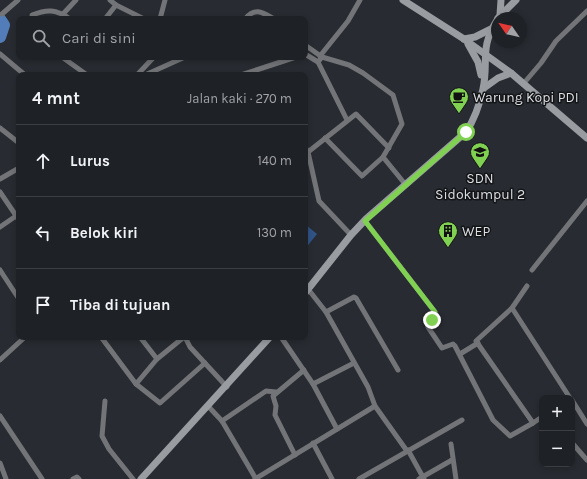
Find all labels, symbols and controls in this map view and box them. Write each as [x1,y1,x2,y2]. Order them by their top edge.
north arrow [491,12,527,48]
search box [16,16,308,60]
icon: search [30,27,52,49]
text: Cari di sini [62,29,136,47]
cafe icon: Warung Kopi PDI [448,86,470,114]
text: 4 mnt [32,88,80,108]
place label: Warung Kopi PDI [473,89,579,106]
text: Jalan kaki · 270 m [187,91,292,106]
route start [457,123,475,141]
school or university icon: SDN Sidokumpul 2 [469,141,491,169]
icon: ahead [32,150,54,172]
text: Lurus [70,152,110,170]
text: 140 m [257,153,292,168]
place label: SDN Sidokumpul 2 [435,170,525,203]
building icon: WEP [437,220,459,248]
icon: left [32,222,54,244]
place label: WEP [462,223,490,240]
text: Belok kiri [70,224,138,242]
text: 130 m [257,225,292,240]
icon: arrive [32,294,54,316]
text: Tiba di tujuan [70,296,170,314]
route end [423,311,441,329]
map controls [539,395,575,467]
button: + [539,395,575,431]
button: − [539,431,575,467]

